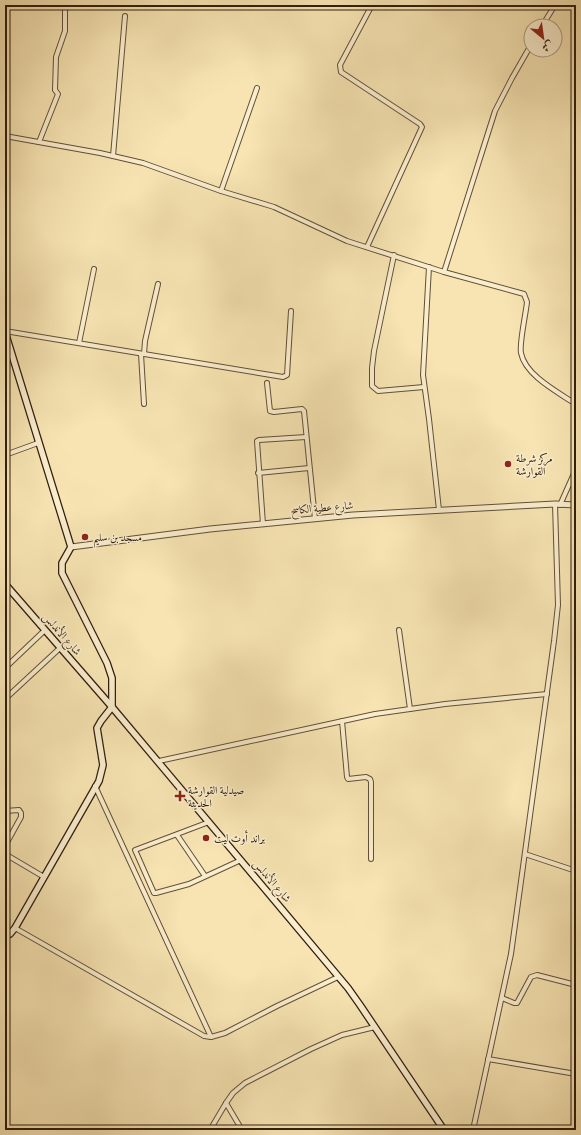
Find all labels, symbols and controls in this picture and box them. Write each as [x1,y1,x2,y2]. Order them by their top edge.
north arrow [523,18,563,58]
text: ش [540,38,556,55]
place label: مركز شرطة القوارشة [516,452,553,478]
marker: مركز شرطة القوارشة [503,459,513,469]
street label: شارع عطية الكاسح [290,499,354,520]
place label: مسجد بن سليم [93,531,142,548]
marker: مسجد بن سليم [80,532,90,542]
street label: شارع الأندلس [38,609,85,660]
place label: صيدلية القوارشة الحديثة [188,784,244,810]
marker: صيدلية القوارشة الحديثة [175,791,185,801]
place label: براند أوت ليت [214,830,265,845]
marker: براند أوت ليت [201,833,211,843]
street label: شارع الأندلس [248,856,295,907]

